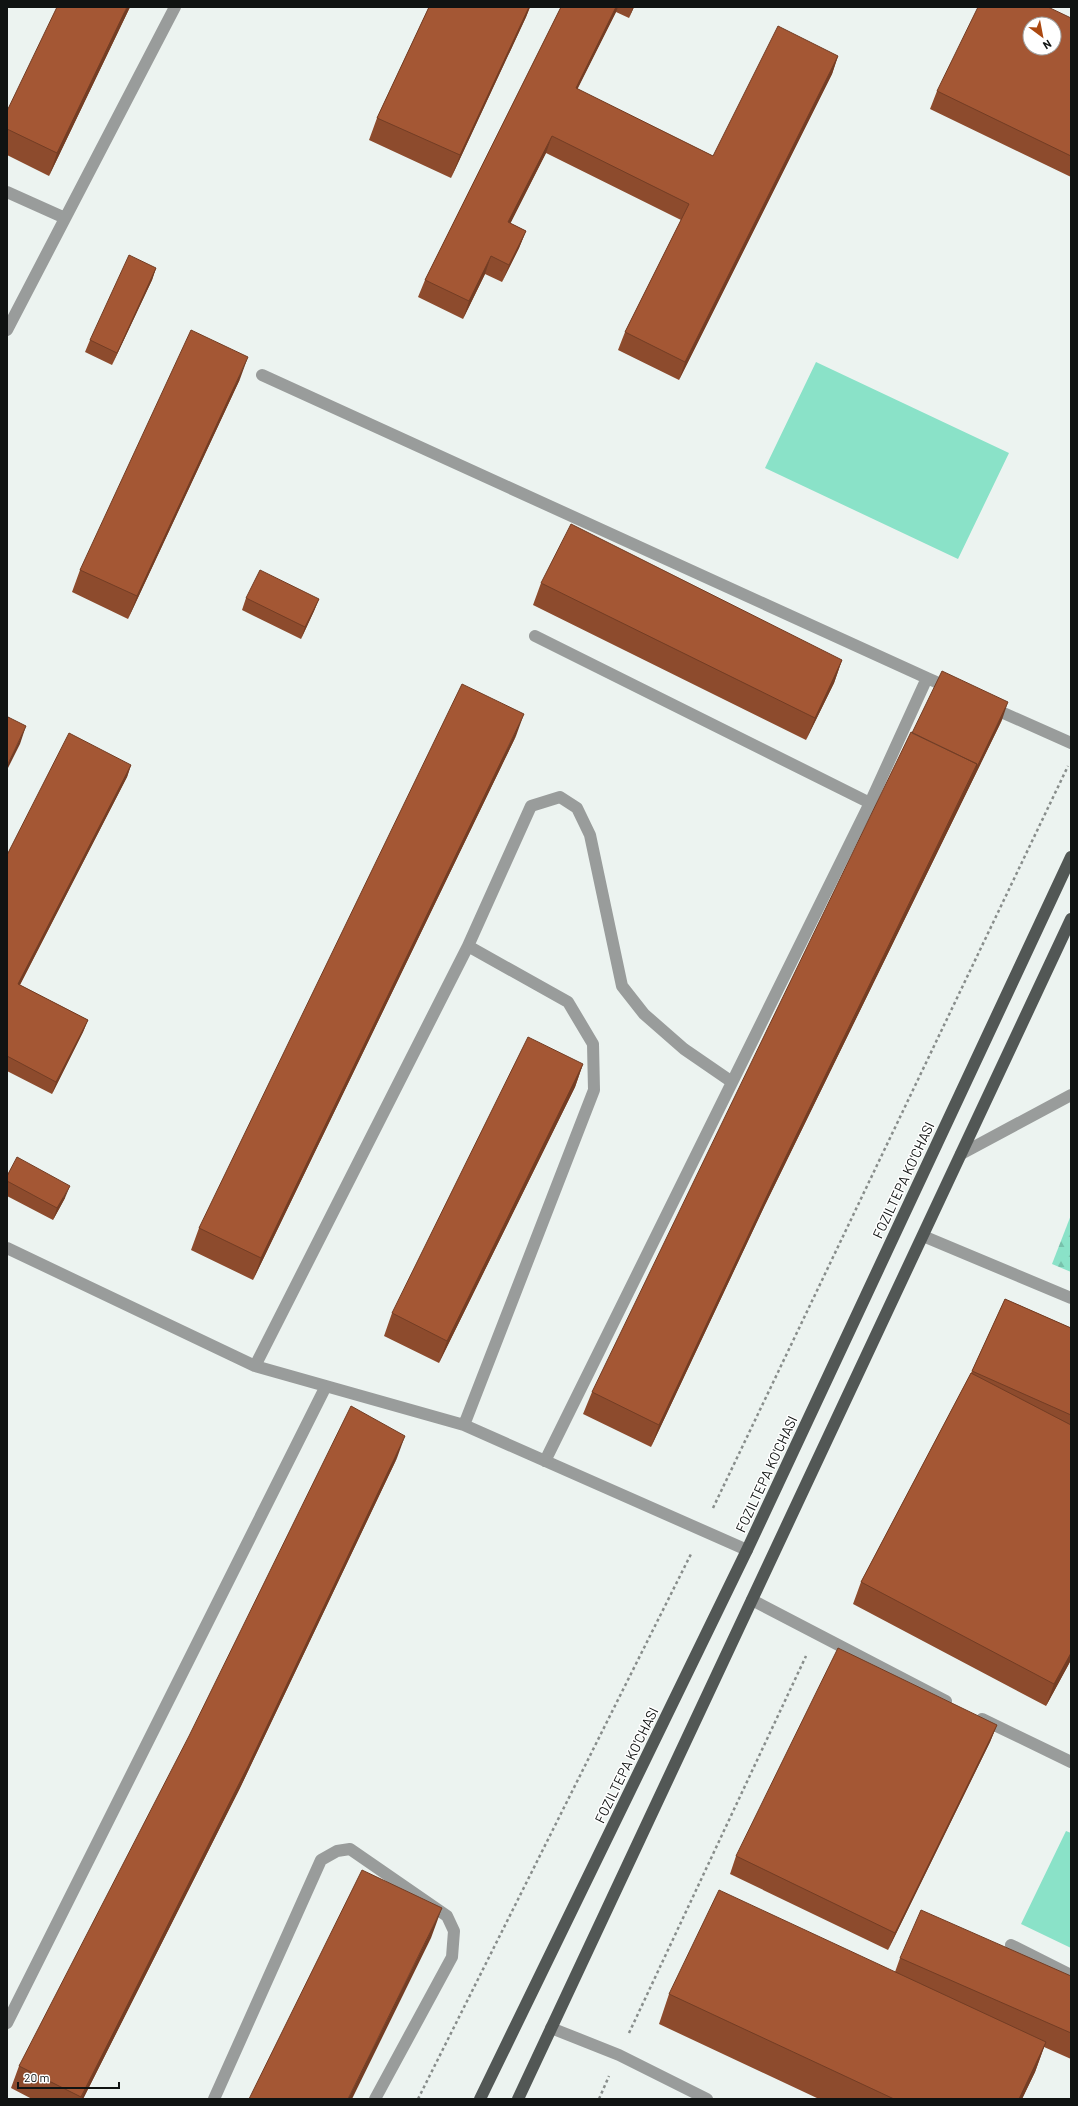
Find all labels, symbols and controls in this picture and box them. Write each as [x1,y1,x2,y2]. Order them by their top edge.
north arrow [1022,16,1062,56]
text: N [1041,37,1054,52]
street label: FOZILTEPA KO'CHASI [869,1119,937,1241]
street label: FOZILTEPA KO'CHASI [732,1413,800,1535]
street label: FOZILTEPA KO'CHASI [591,1704,661,1826]
scale bar [18,2064,119,2090]
text: 20 m [24,2070,50,2084]

